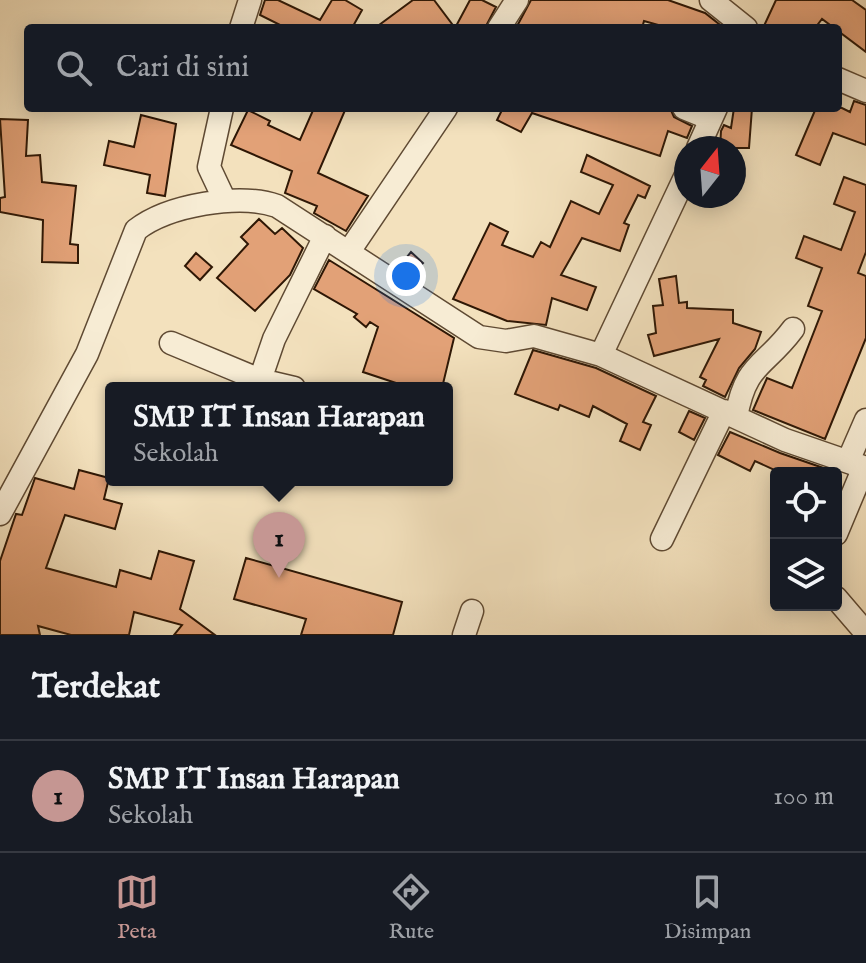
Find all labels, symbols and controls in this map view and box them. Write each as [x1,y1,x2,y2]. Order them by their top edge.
search box [24,24,842,112]
icon: search [52,46,96,90]
text: Cari di sini [116,49,249,87]
north arrow [674,136,746,208]
your location [386,256,426,296]
popup [105,382,453,486]
text: SMP IT Insan Harapan [133,399,425,437]
text: Sekolah [133,437,218,470]
map controls [770,467,842,611]
button: locate [770,467,842,539]
pin: 1 [253,512,305,578]
button: layers [770,539,842,611]
text: Terdekat [32,666,160,709]
text: SMP IT Insan Harapan [108,761,400,799]
text: 1 [53,780,63,813]
text: 100 m [773,780,834,813]
text: Sekolah [108,799,193,832]
tab: Peta [115,870,159,946]
tab: Rute [388,870,434,946]
tab: Disimpan [664,870,751,946]

